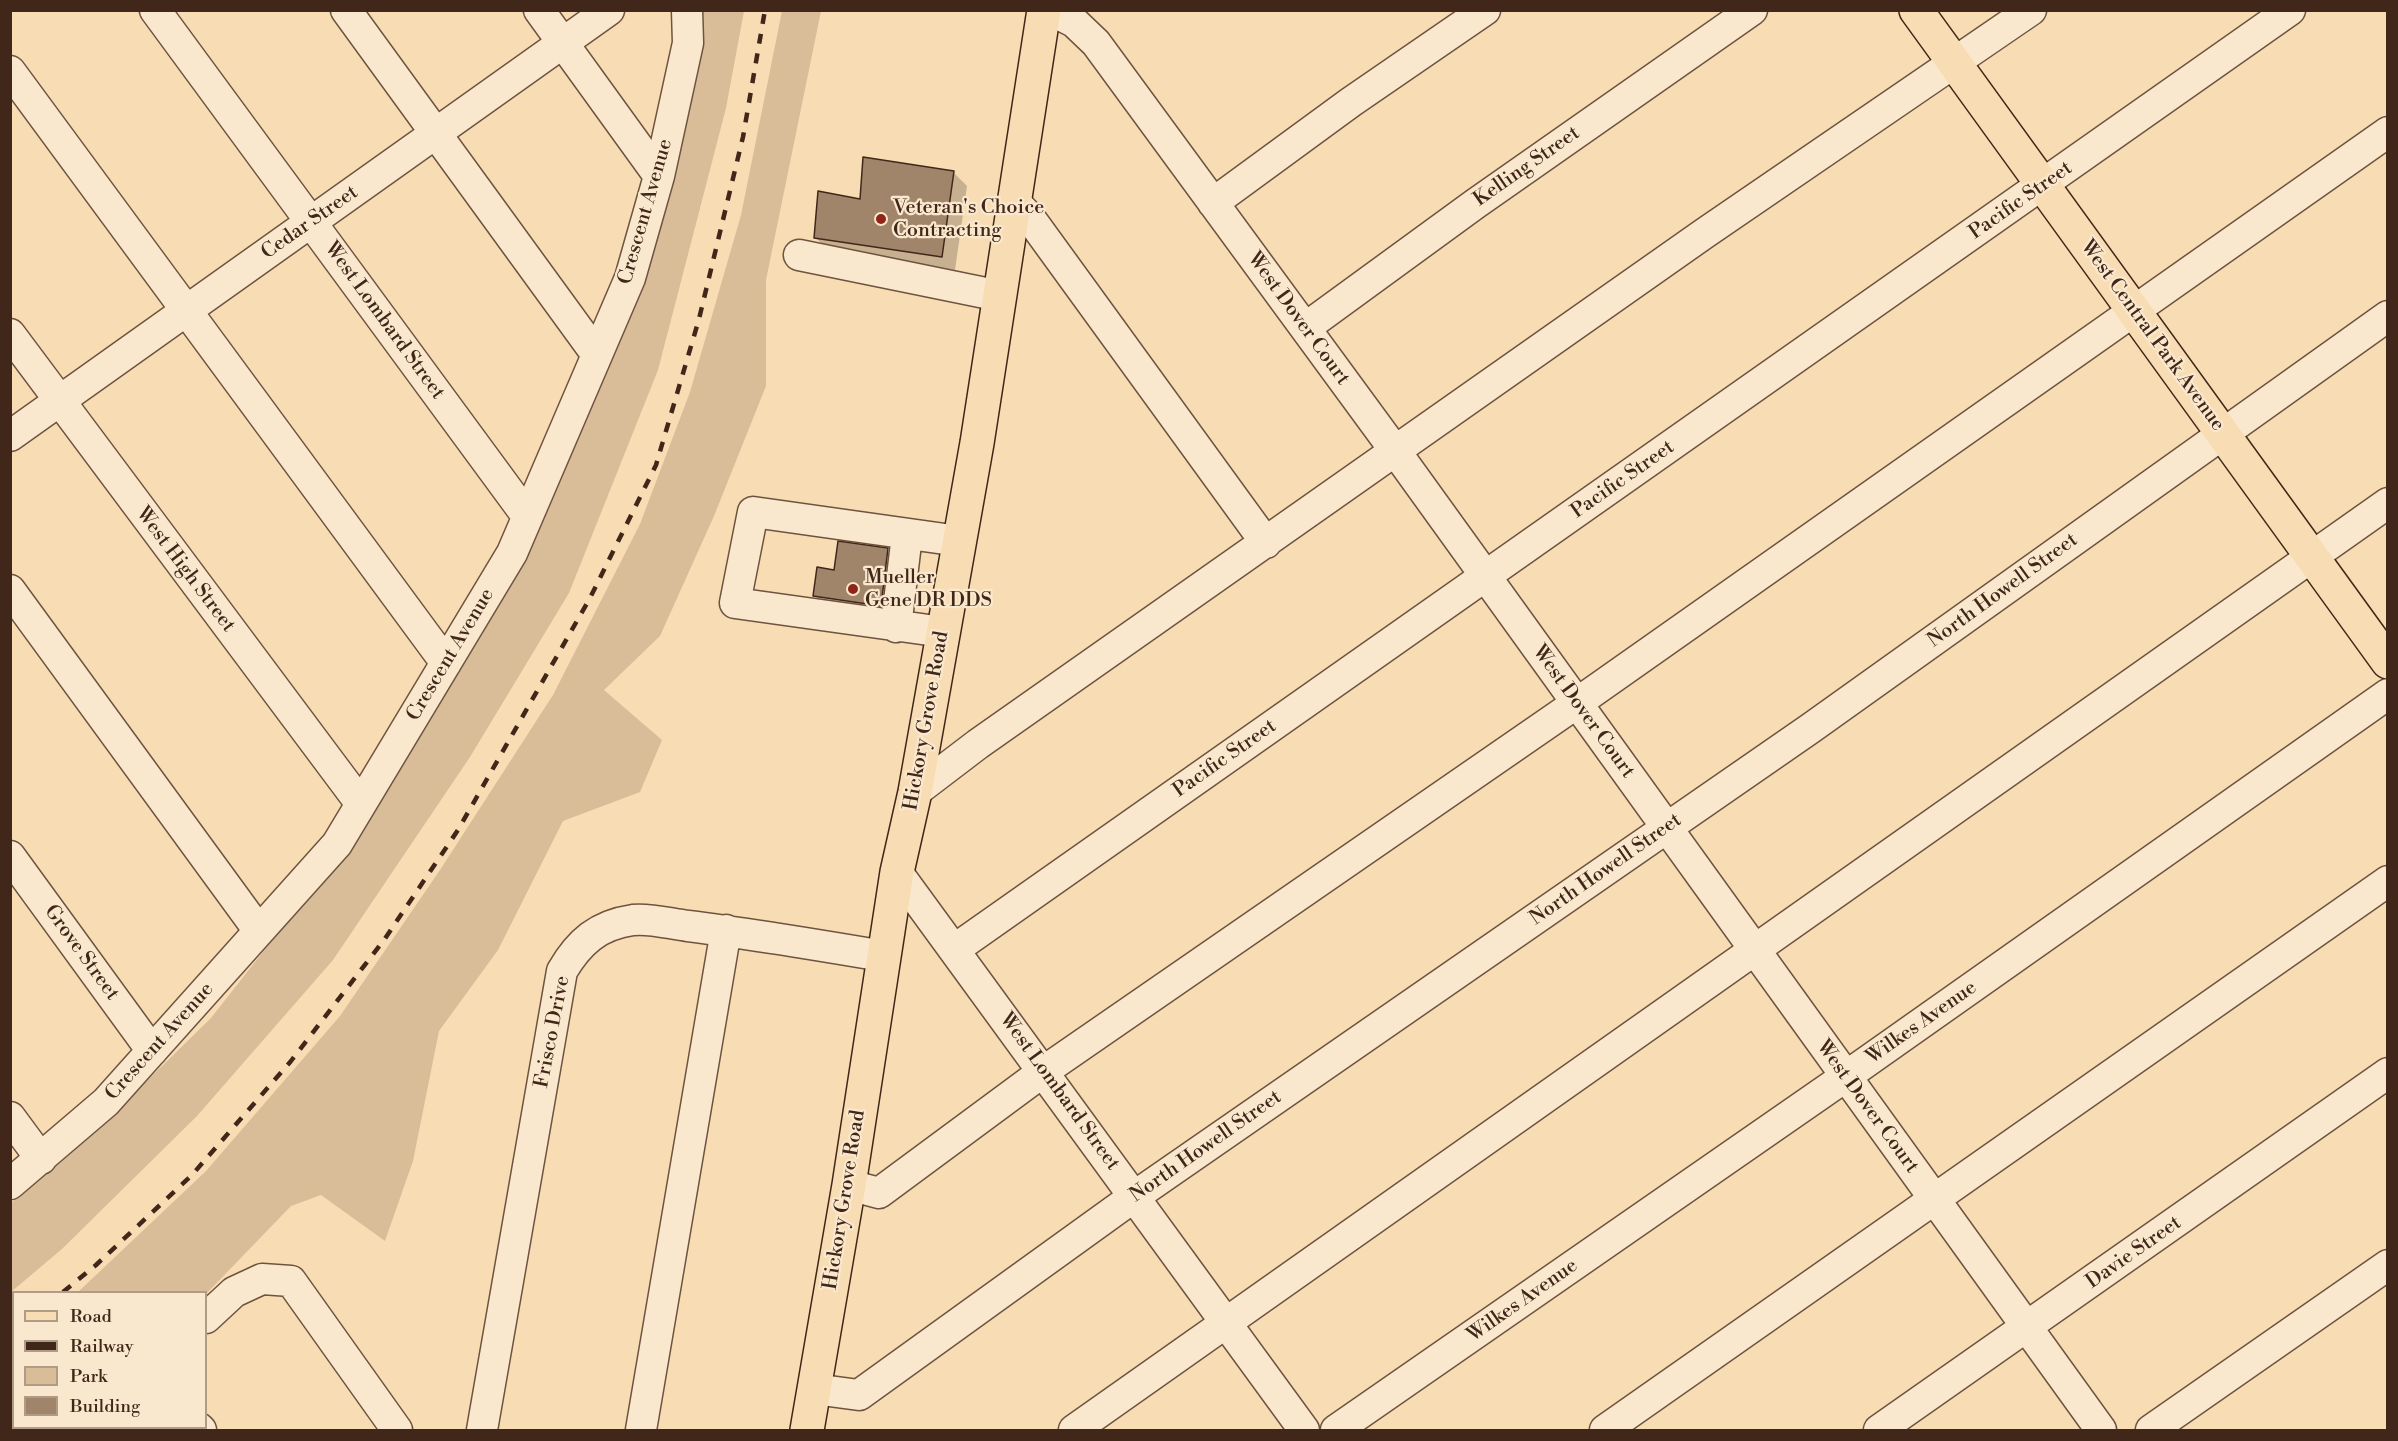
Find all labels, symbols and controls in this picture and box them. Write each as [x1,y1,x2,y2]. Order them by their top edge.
street label: Kelling Street [1469,122,1585,212]
street label: Crescent Avenue [614,136,678,288]
street label: Pacific Street [1965,157,2077,245]
street label: Cedar Street [257,181,363,265]
place label: Veteran's Choice Contracting [893,196,1044,243]
marker: Veteran's Choice Contracting [874,212,888,226]
street label: West Central Park Avenue [2075,236,2229,436]
street label: West Lombard Street [319,238,449,404]
street label: West Dover Court [1242,248,1354,390]
street label: Pacific Street [1567,436,1679,524]
street label: West High Street [130,503,240,637]
street label: North Howell Street [1923,529,2083,653]
place label: Mueller Gene DR DDS [865,566,992,613]
marker: Mueller Gene DR DDS [846,582,860,596]
street label: Crescent Avenue [402,584,500,726]
street label: Hickory Grove Road [899,630,955,812]
street label: West Dover Court [1527,641,1639,783]
street label: Pacific Street [1169,715,1281,803]
street label: North Howell Street [1526,809,1686,931]
street label: Grove Street [38,901,124,1005]
street label: Frisco Drive [530,974,576,1090]
street label: Wilkes Avenue [1862,976,1982,1070]
street label: Crescent Avenue [101,978,219,1106]
street label: West Lombard Street [994,1009,1124,1175]
street label: West Dover Court [1811,1036,1923,1178]
street label: North Howell Street [1126,1086,1286,1208]
street label: Hickory Grove Road [819,1108,871,1292]
street label: Davie Street [2082,1211,2186,1295]
street label: Wilkes Avenue [1463,1254,1583,1348]
legend [12,1291,207,1429]
text: Road [70,1305,112,1328]
text: Railway [70,1335,133,1358]
text: Park [70,1365,107,1388]
text: Building [70,1395,140,1418]

